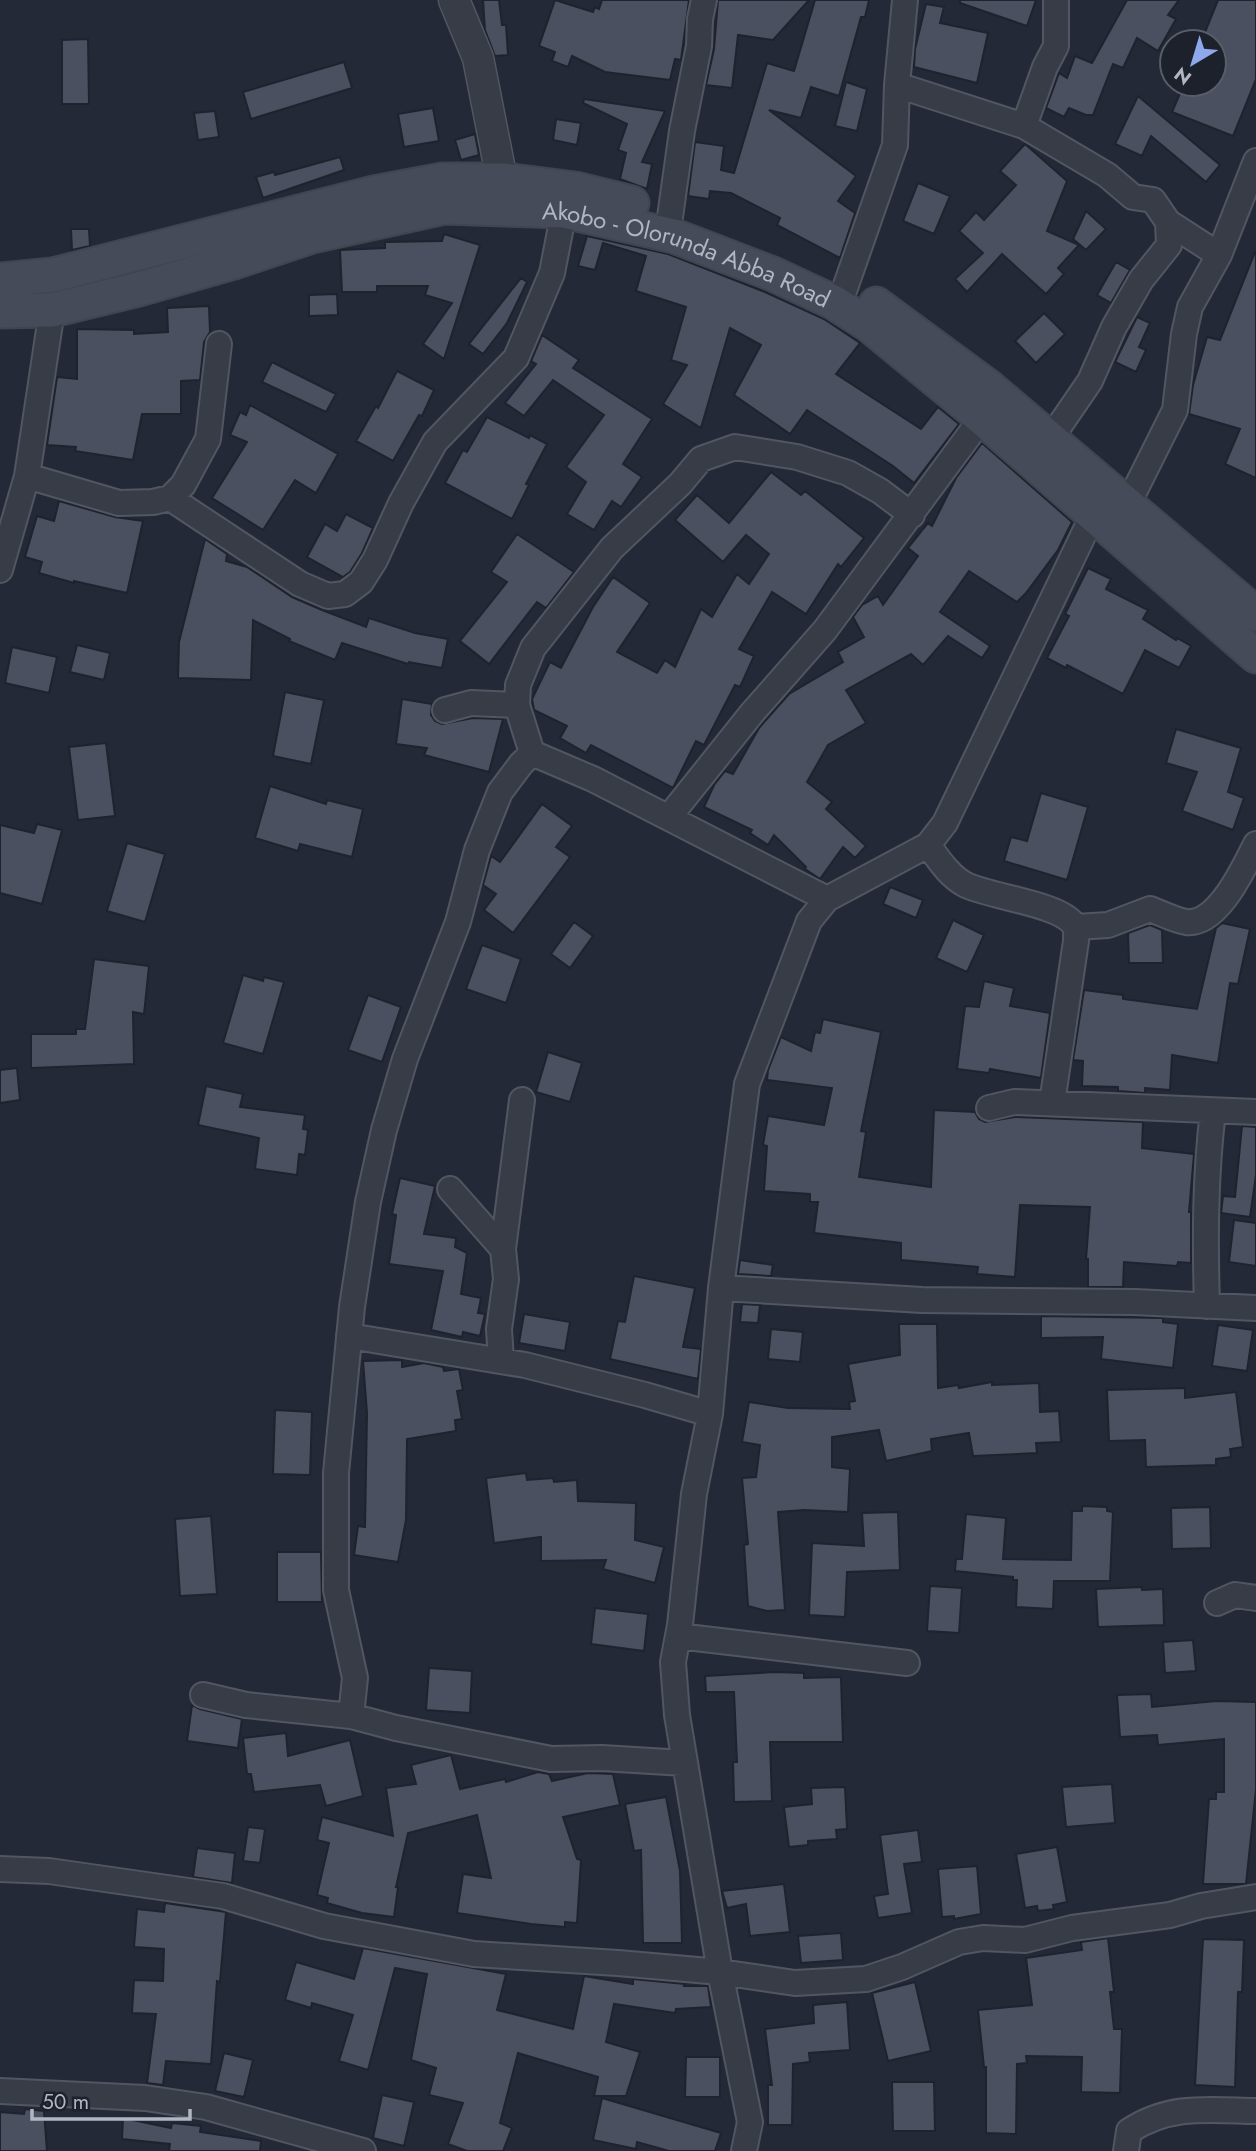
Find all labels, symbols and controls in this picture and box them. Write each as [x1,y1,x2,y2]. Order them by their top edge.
north arrow [1158,28,1228,98]
text: N [1169,61,1197,91]
street label: Akobo - Olorunda Abba Road [541,193,836,316]
scale bar [32,2078,189,2122]
text: 50 m [42,2087,89,2117]

